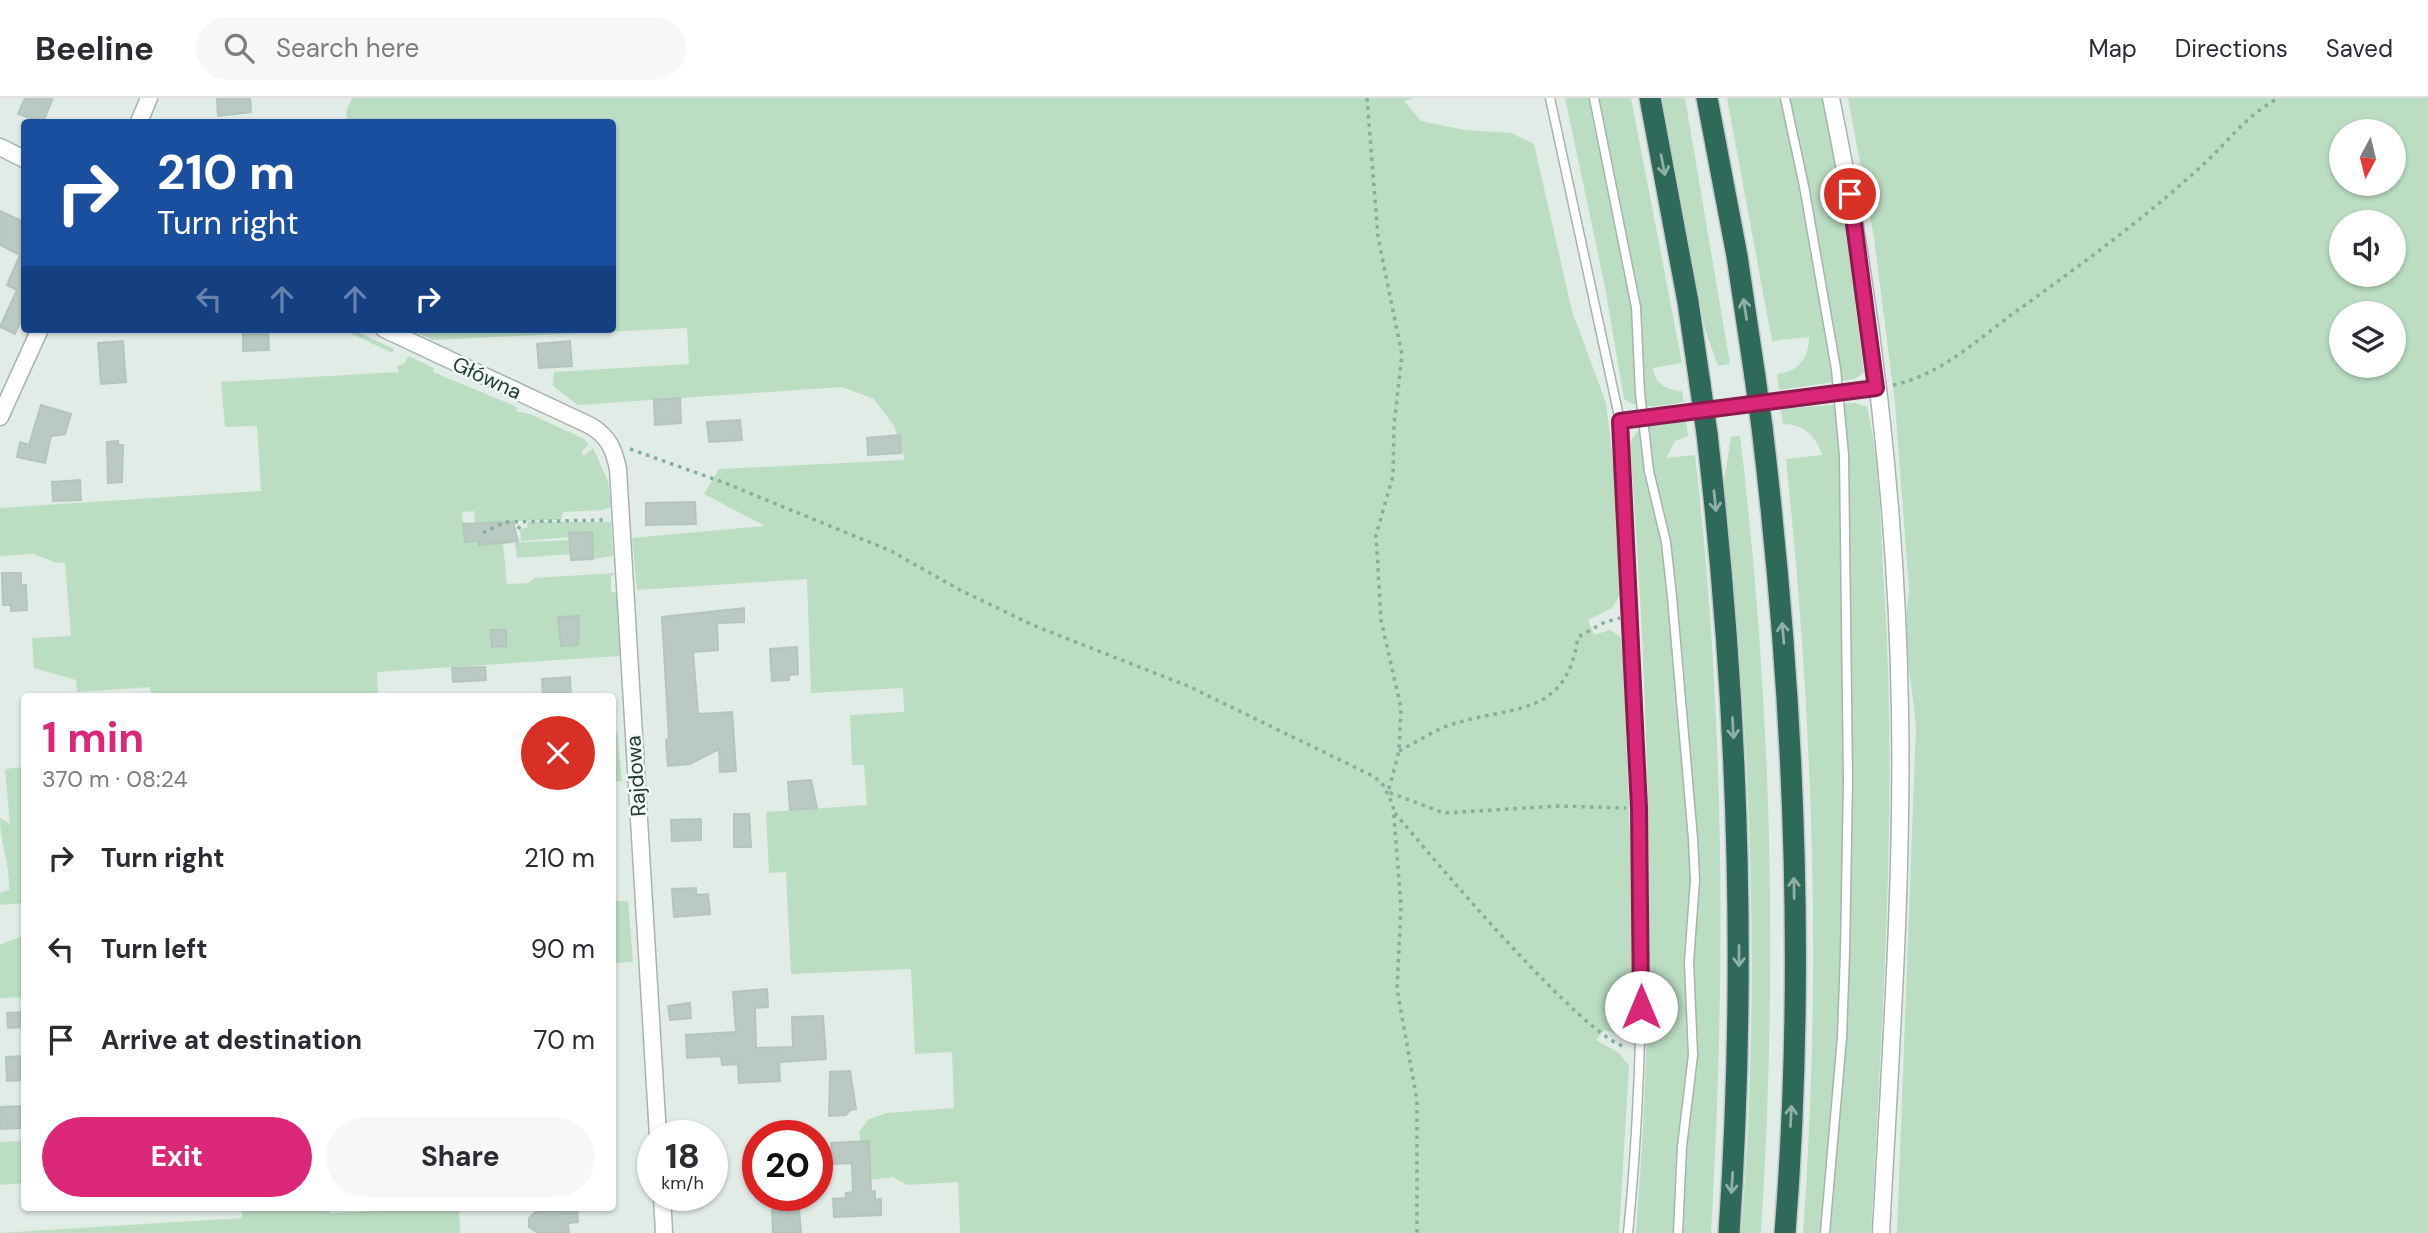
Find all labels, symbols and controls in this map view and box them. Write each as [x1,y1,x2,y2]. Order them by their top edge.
search box [196,17,686,80]
text: Beeline [35,27,154,70]
icon: search [220,29,258,67]
text: Search here [276,31,419,65]
text: Map [2089,33,2137,64]
text: Directions [2175,33,2288,64]
text: Saved [2326,33,2393,64]
north arrow [2329,119,2406,196]
map controls [2329,119,2406,378]
text: 210 m [157,140,295,204]
icon: right [42,147,133,238]
one-way arrow [1657,153,1671,176]
pin [1820,164,1880,224]
icon: arrive [1831,175,1869,213]
text: Turn right [157,202,299,244]
button: sound [2329,210,2406,287]
icon: left [190,280,228,318]
icon: ahead [263,280,301,318]
icon: ahead [336,280,374,318]
icon: right [409,280,447,318]
one-way arrow [1738,298,1751,321]
button: layers [2329,301,2406,378]
street label: Główna [448,350,526,406]
one-way arrow [1709,490,1722,512]
one-way arrow [1776,622,1789,645]
text: 1 min [42,710,144,765]
button: close [521,716,595,790]
one-way arrow [1727,716,1740,739]
street label: Rajdowa [619,735,653,817]
text: 370 m · 08:24 [42,764,187,794]
icon: right [42,839,80,877]
text: Turn right [101,841,225,875]
text: 210 m [524,841,595,875]
one-way arrow [1787,877,1801,900]
icon: left [42,930,80,968]
text: Turn left [101,932,208,966]
text: 90 m [531,932,595,966]
one-way arrow [1732,944,1746,967]
position arrow [1604,970,1678,1044]
icon: arrive [42,1021,80,1059]
text: Arrive at destination [101,1023,362,1057]
text: 70 m [534,1023,595,1057]
one-way arrow [1784,1105,1797,1128]
button: Exit [42,1117,312,1197]
button: Share [326,1117,595,1197]
speed limit sign: 20 [742,1120,833,1211]
text: 18 [665,1133,700,1179]
text: km/h [661,1171,704,1195]
one-way arrow [1725,1171,1738,1194]

